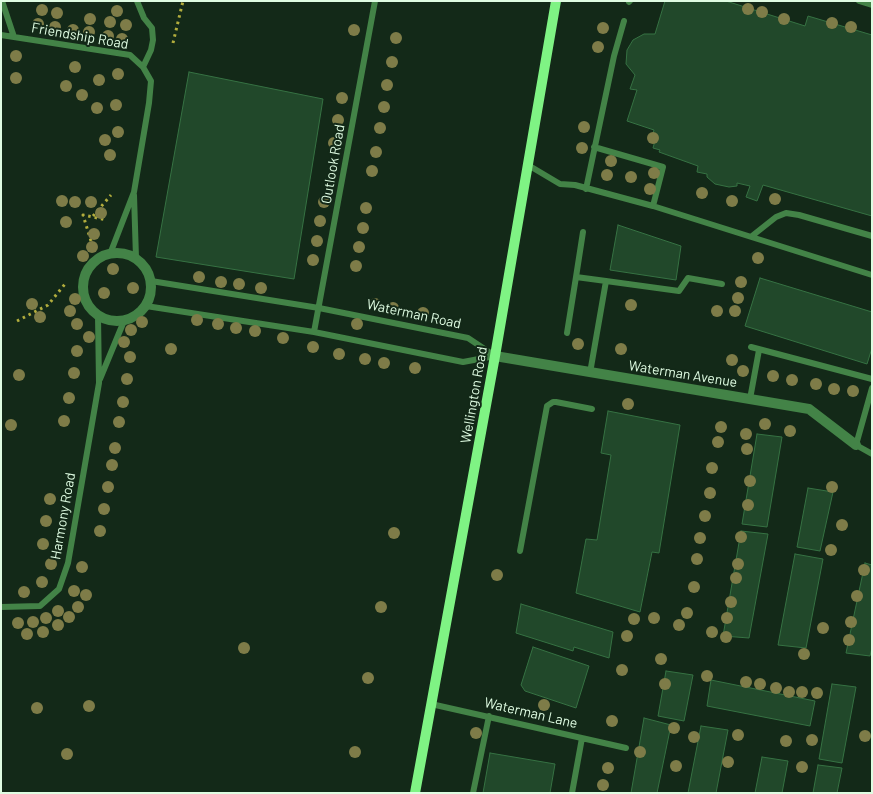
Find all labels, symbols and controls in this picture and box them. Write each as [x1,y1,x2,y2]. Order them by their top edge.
street label: Friendship Road [30,19,130,53]
street label: Outlook Road [318,123,348,205]
street label: Waterman Road [365,296,463,332]
street label: Wellington Road [457,345,491,445]
street label: Waterman Avenue [627,357,739,391]
street label: Harmony Road [47,471,79,561]
street label: Waterman Lane [483,694,579,732]

